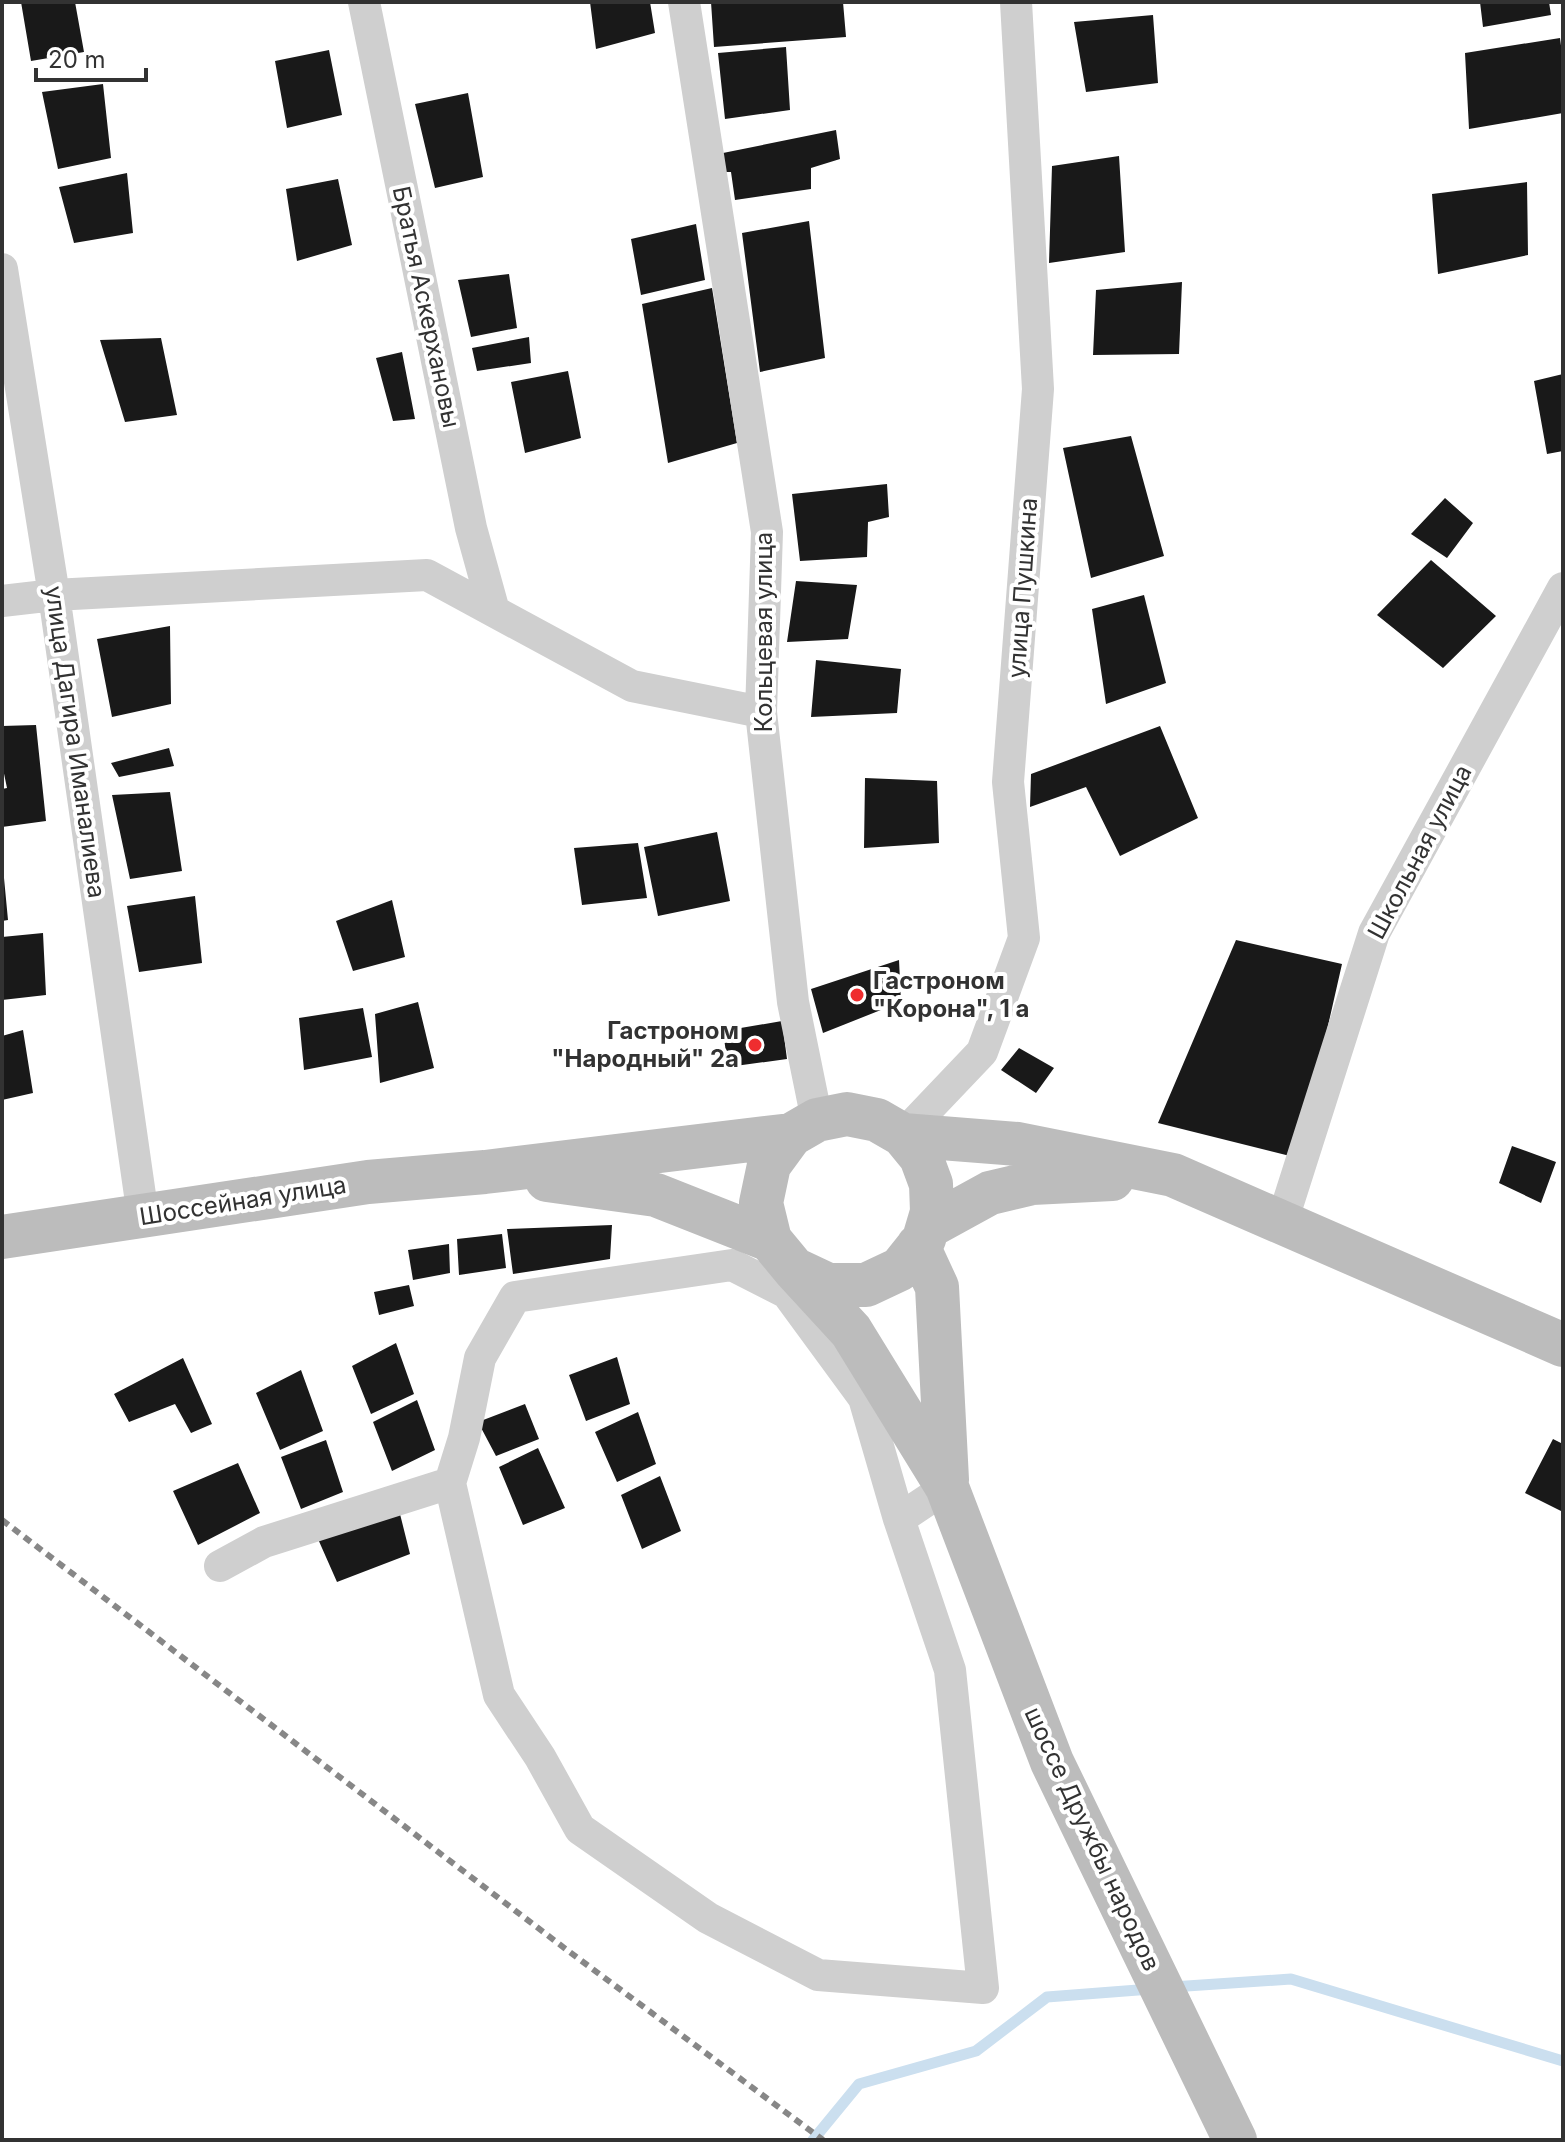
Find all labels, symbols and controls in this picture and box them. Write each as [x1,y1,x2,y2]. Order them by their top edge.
scale bar [36,32,146,82]
text: 20 m [48,45,106,74]
street label: Братья Аскерхановы [387,183,466,430]
street label: улица Пушкина [1002,497,1043,679]
street label: Кольцевая улица [749,532,778,732]
street label: улица Дагира Иманалиева [39,584,112,900]
street label: Школьная улица [1361,760,1478,944]
place label: Гастроном "Корона", 1 а [873,966,1030,1023]
marker: Гастроном "Корона", 1 а [848,986,866,1004]
place label: Гастроном "Народный" 2а [551,1016,739,1073]
marker: Гастроном "Народный" 2а [746,1036,764,1054]
street label: Шоссейная улица [137,1170,348,1231]
street label: шоссе Дружбы народов [1019,1702,1166,1975]

